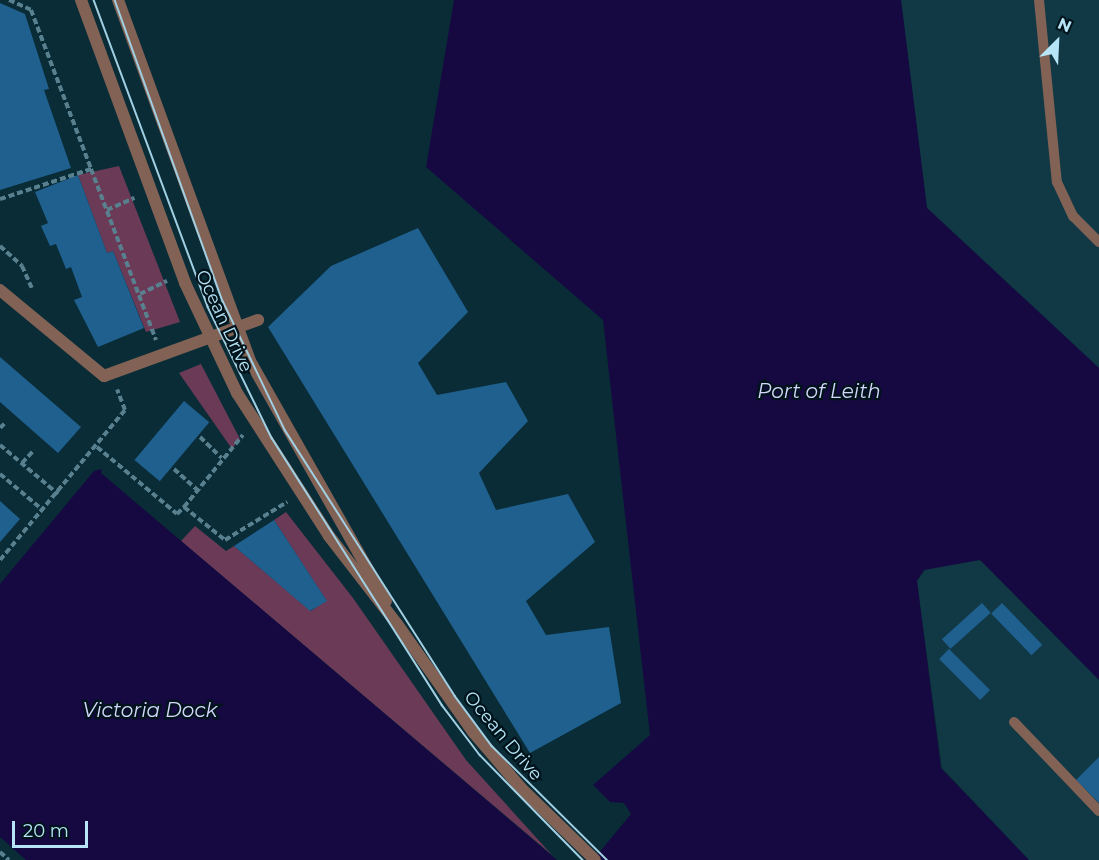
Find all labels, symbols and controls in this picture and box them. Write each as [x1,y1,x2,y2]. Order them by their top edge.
north arrow [1027,12,1087,72]
text: N [1055,14,1074,36]
street label: Ocean Drive [191,266,257,376]
water label: Port of Leith [757,379,881,403]
street label: Ocean Drive [459,687,547,785]
water label: Victoria Dock [83,698,217,722]
scale bar [15,809,92,847]
text: 20 m [23,820,69,842]

